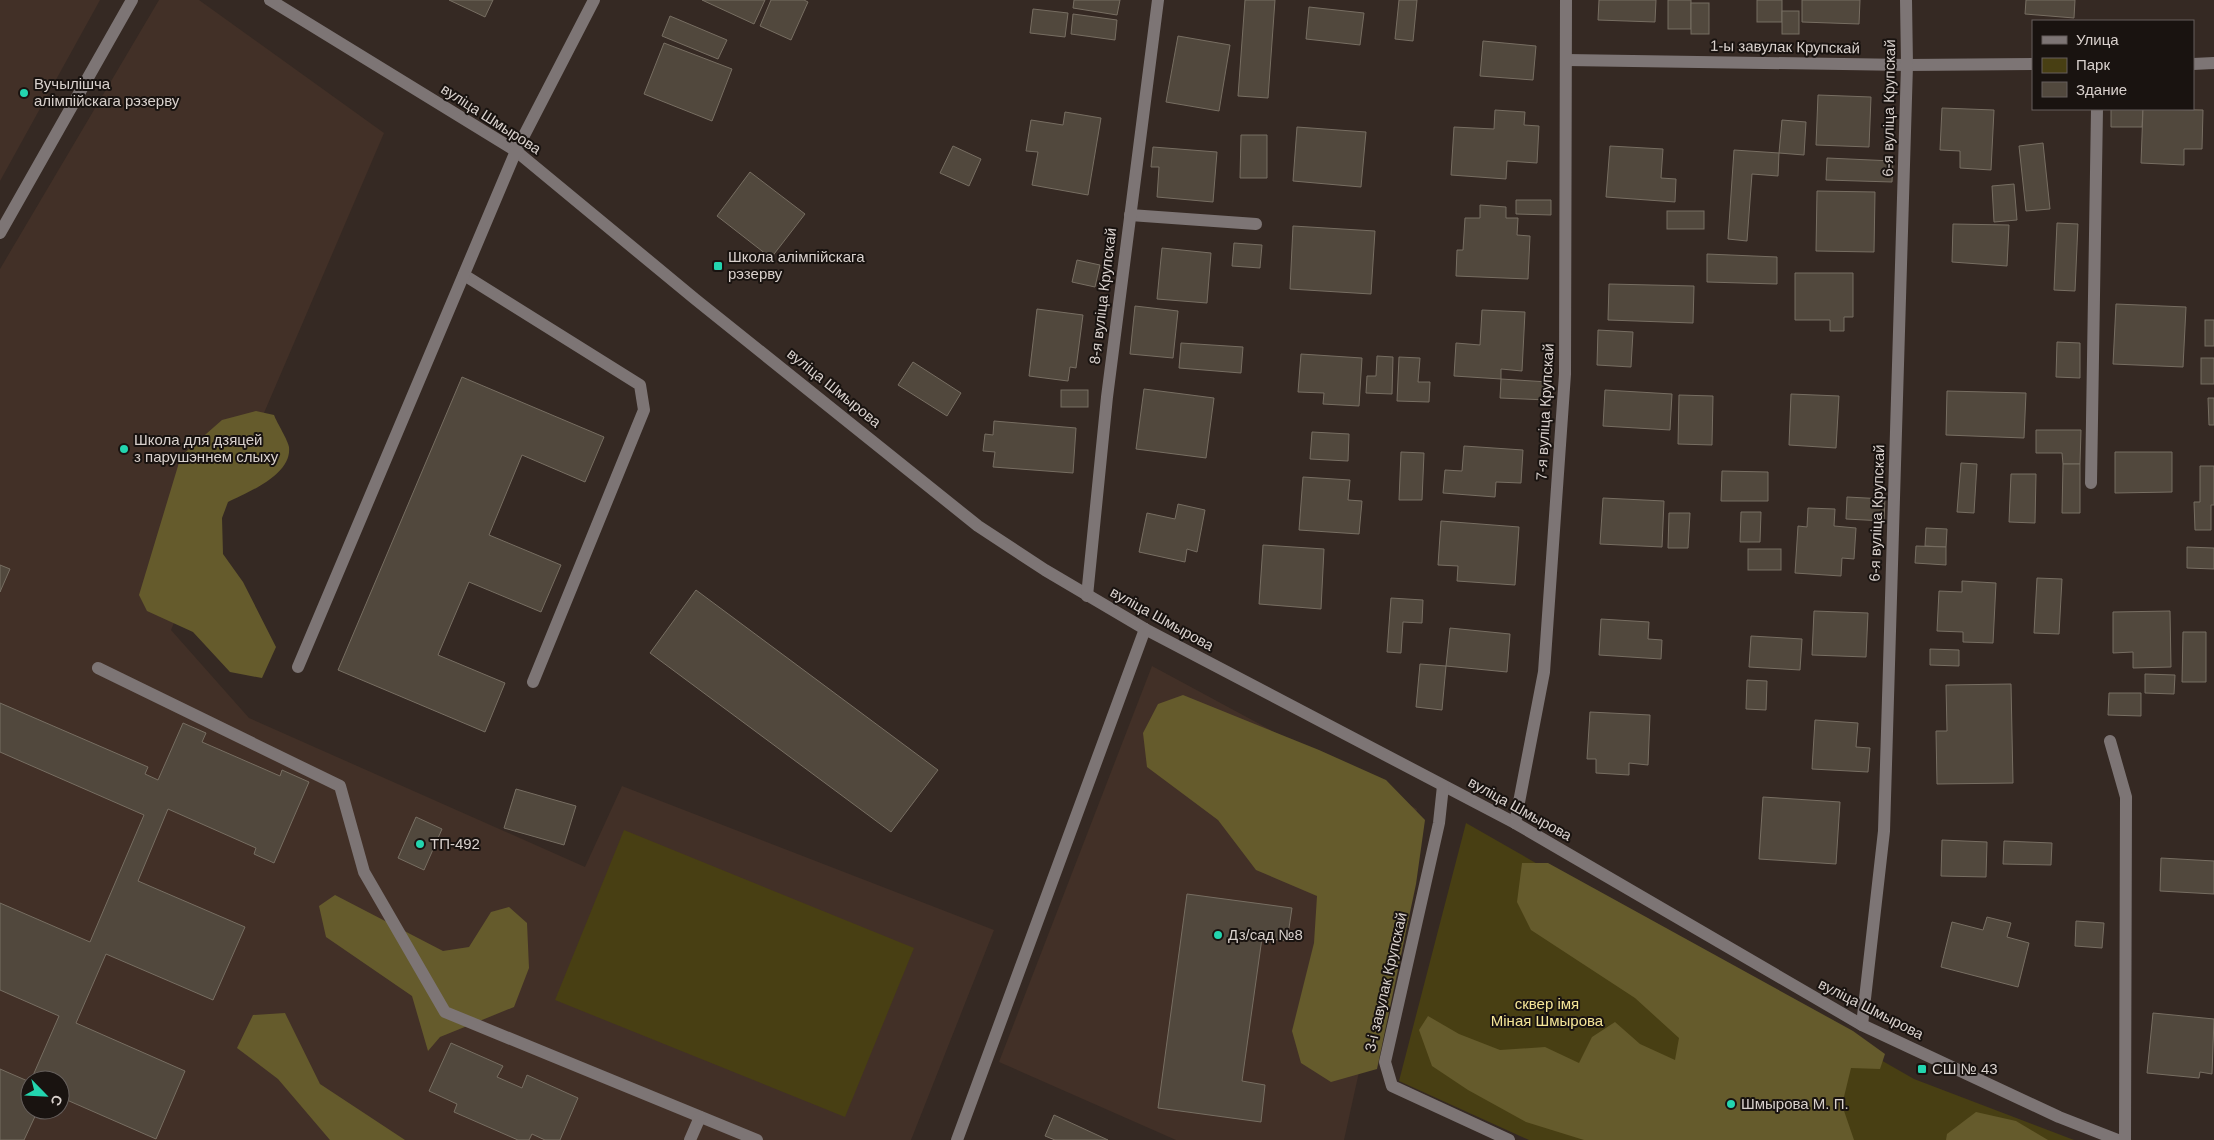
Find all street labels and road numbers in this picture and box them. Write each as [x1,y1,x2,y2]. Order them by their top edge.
street label: 1-ы завулак Крупскай [1710,37,1860,56]
street label: 6-я вуліца Крупскай [1879,39,1898,177]
street label: вуліца Шмырова [438,80,545,158]
street label: 8-я вуліца Крупскай [1086,227,1119,365]
street label: 7-я вуліца Крупскай [1532,343,1557,481]
street label: вуліца Шмырова [784,345,885,431]
street label: 6-я вуліца Крупскай [1866,444,1887,582]
street label: вуліца Шмырова [1108,583,1218,654]
street label: вуліца Шмырова [1466,773,1576,844]
street label: 3-і завулак Крупскай [1361,911,1410,1053]
street label: вуліца Шмырова [1816,975,1927,1043]

